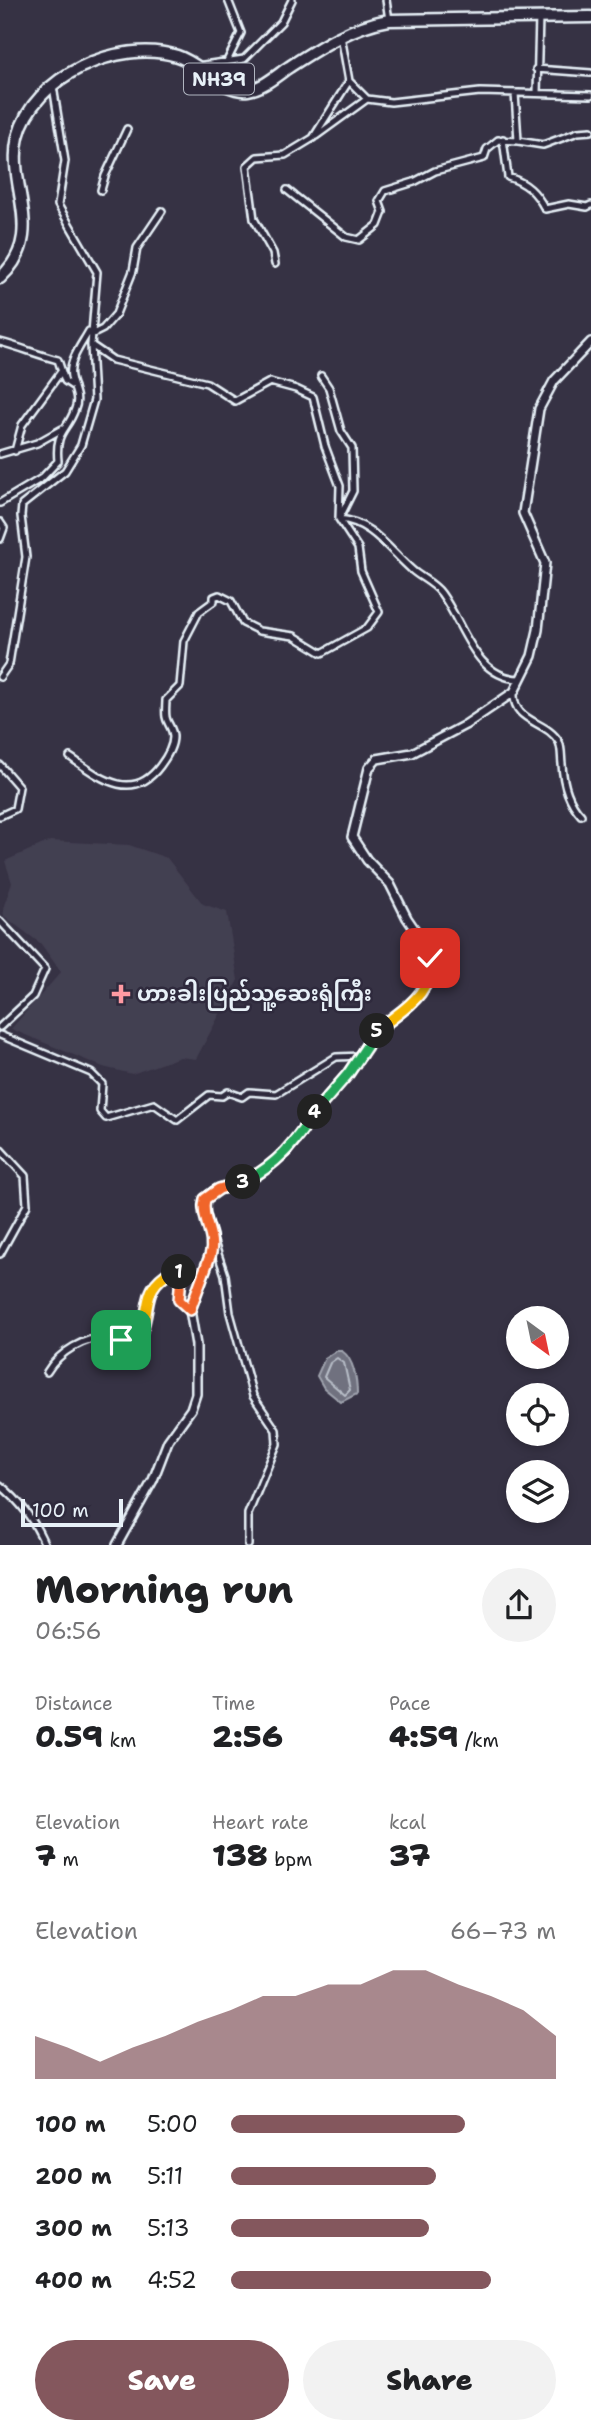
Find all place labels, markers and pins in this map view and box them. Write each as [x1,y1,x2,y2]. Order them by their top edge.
pin [400,928,460,988]
place label: ဟားခါးပြည်သူ့ဆေးရုံကြီး [137,978,372,1011]
marker: ဟားခါးပြည်သူ့ဆေးရုံကြီး [111,984,131,1004]
pin: 5 [360,1014,394,1048]
pin: 4 [298,1094,332,1130]
pin: 3 [226,1164,260,1200]
pin: 1 [162,1254,196,1290]
pin [91,1310,151,1370]

